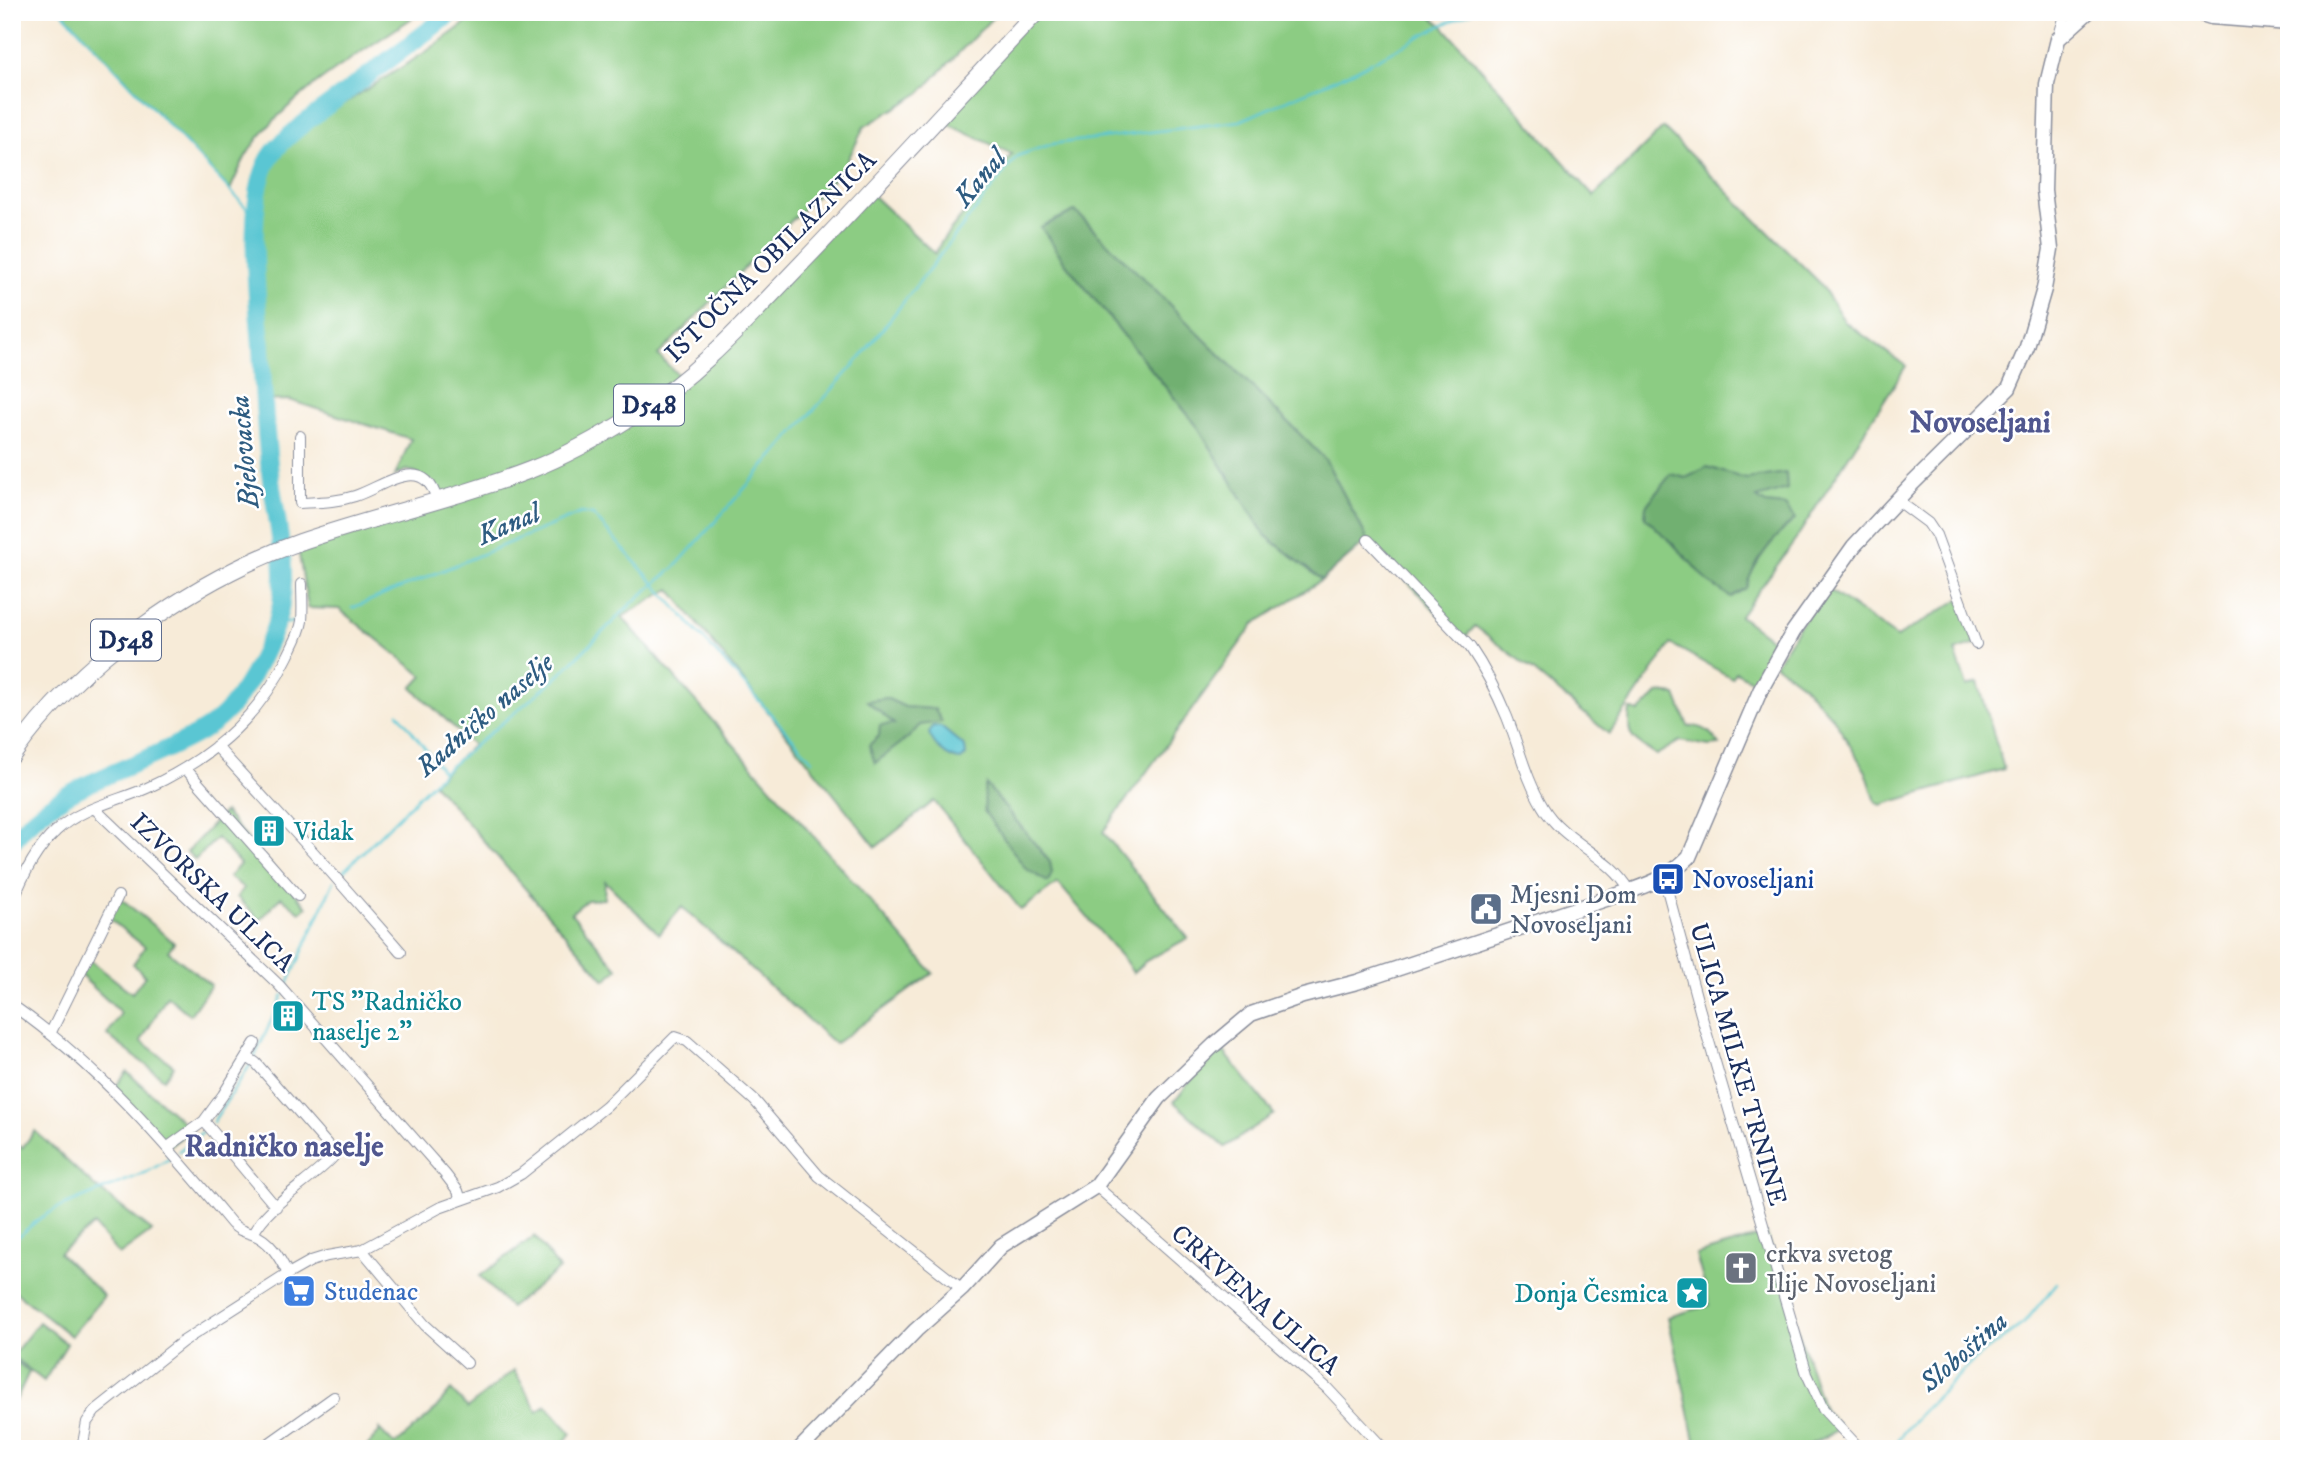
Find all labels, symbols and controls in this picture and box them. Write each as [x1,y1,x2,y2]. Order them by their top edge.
water label: Kanal [945,140,1016,215]
street label: ISTOČNA OBILAZNICA [658,143,884,370]
road number: D548 [614,384,684,426]
water label: Bjelovacka [222,394,267,511]
district label: Novoseljani [1909,405,2051,442]
water label: Kanal [471,495,548,554]
road number: D548 [91,620,161,660]
water label: Radničko naselje [408,645,562,785]
street label: IZVORSKA ULICA [123,806,301,980]
building icon: Vidak [250,812,288,850]
place label: Vidak [293,816,354,849]
bus stop icon: Novoseljani [1649,860,1687,898]
place label: Novoseljani [1692,864,1814,897]
place label: Mjesni Dom Novoseljani [1510,879,1637,942]
public building icon: Mjesni Dom Novoseljani [1467,890,1505,928]
street label: ULICA MILKE TRNINE [1681,919,1794,1210]
place label: TS "Radničko naselje 2" [312,986,462,1049]
building icon: TS "Radničko naselje 2" [269,997,307,1035]
district label: Radničko naselje [184,1129,384,1166]
street label: CRKVENA ULICA [1164,1218,1347,1383]
place label: crkva svetog Ilije Novoseljani [1766,1238,1936,1301]
church icon: crkva svetog Ilije Novoseljani [1722,1249,1760,1287]
supermarket icon: Studenac [280,1272,318,1310]
place icon: Donja Česmica [1673,1274,1711,1312]
place label: Studenac [324,1276,418,1309]
place label: Donja Česmica [1514,1277,1668,1311]
water label: Sloboština [1912,1304,2015,1401]

